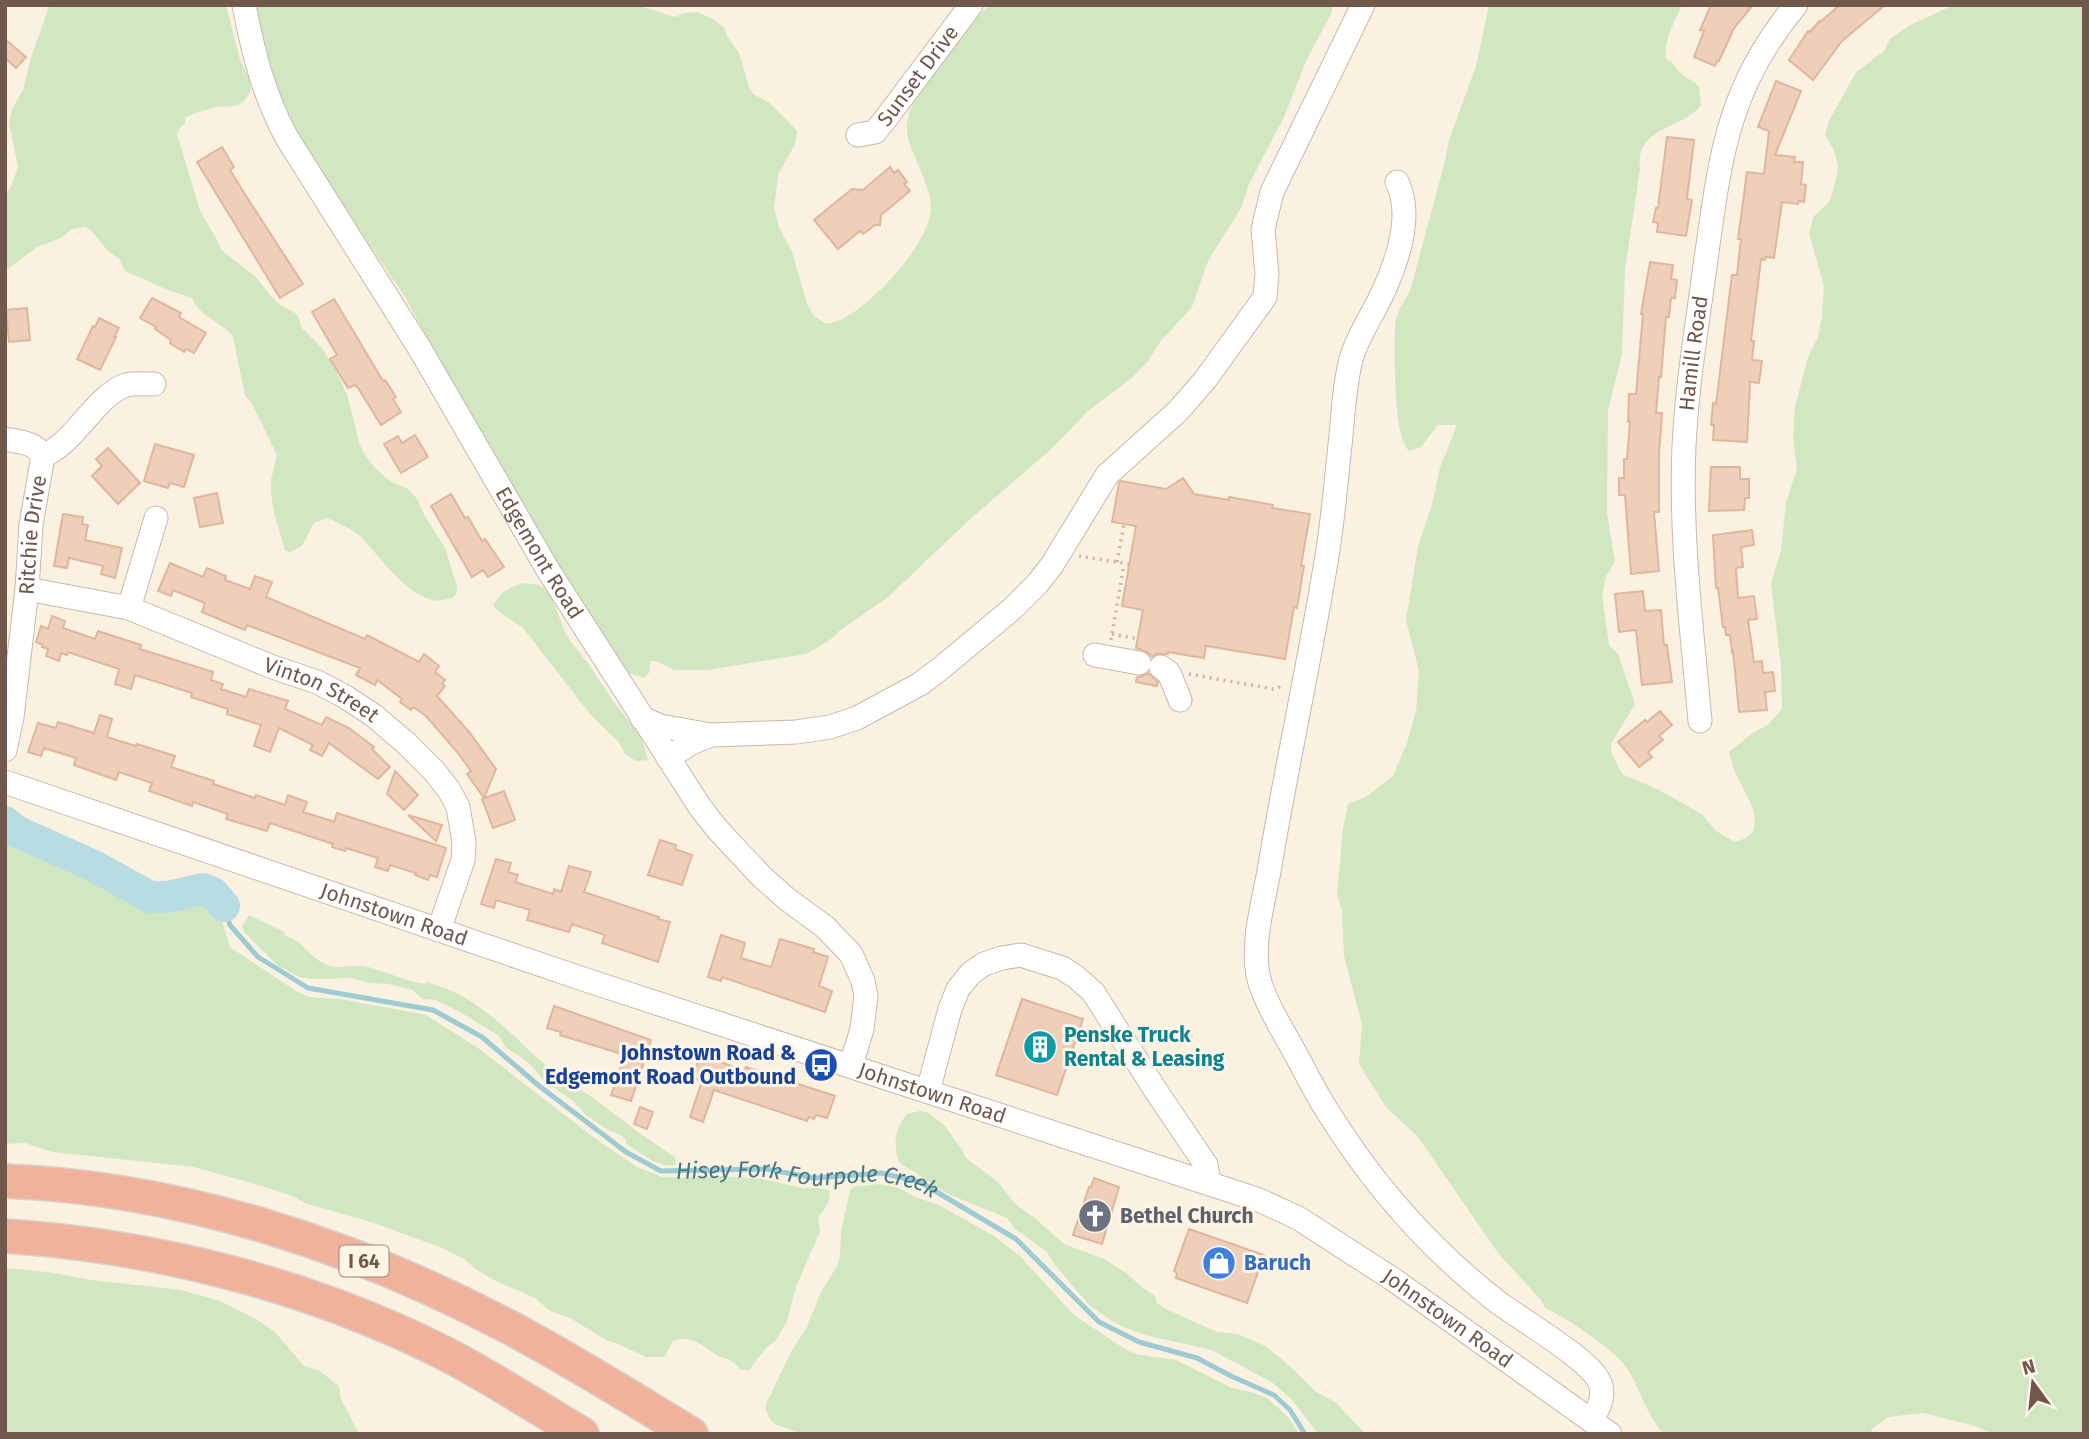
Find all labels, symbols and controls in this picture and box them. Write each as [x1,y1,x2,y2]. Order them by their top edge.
street label: Sunset Drive [872,20,964,132]
street label: Hamill Road [1674,294,1714,412]
street label: Ritchie Drive [14,473,52,596]
street label: Edgemont Road [490,482,589,624]
street label: Vinton Street [261,652,385,728]
street label: Johnstown Road [317,877,471,952]
place label: Penske Truck Rental & Leasing [1064,1022,1225,1072]
building icon: Penske Truck Rental & Leasing [1021,1028,1059,1066]
place label: Johnstown Road & Edgemont Road Outbound [545,1040,796,1090]
bus stop icon: Johnstown Road & Edgemont Road Outbound [802,1046,840,1084]
street label: Johnstown Road [855,1057,1009,1129]
water label: Hisey Fork Fourpole Creek [675,1155,944,1204]
church icon: Bethel Church [1076,1197,1114,1235]
place label: Bethel Church [1120,1203,1254,1229]
shop icon: Baruch [1200,1244,1238,1282]
road number: I 64 [340,1246,388,1276]
place label: Baruch [1244,1250,1311,1276]
street label: Johnstown Road [1378,1263,1518,1374]
north arrow [1998,1348,2068,1418]
text: N [2020,1354,2038,1380]

